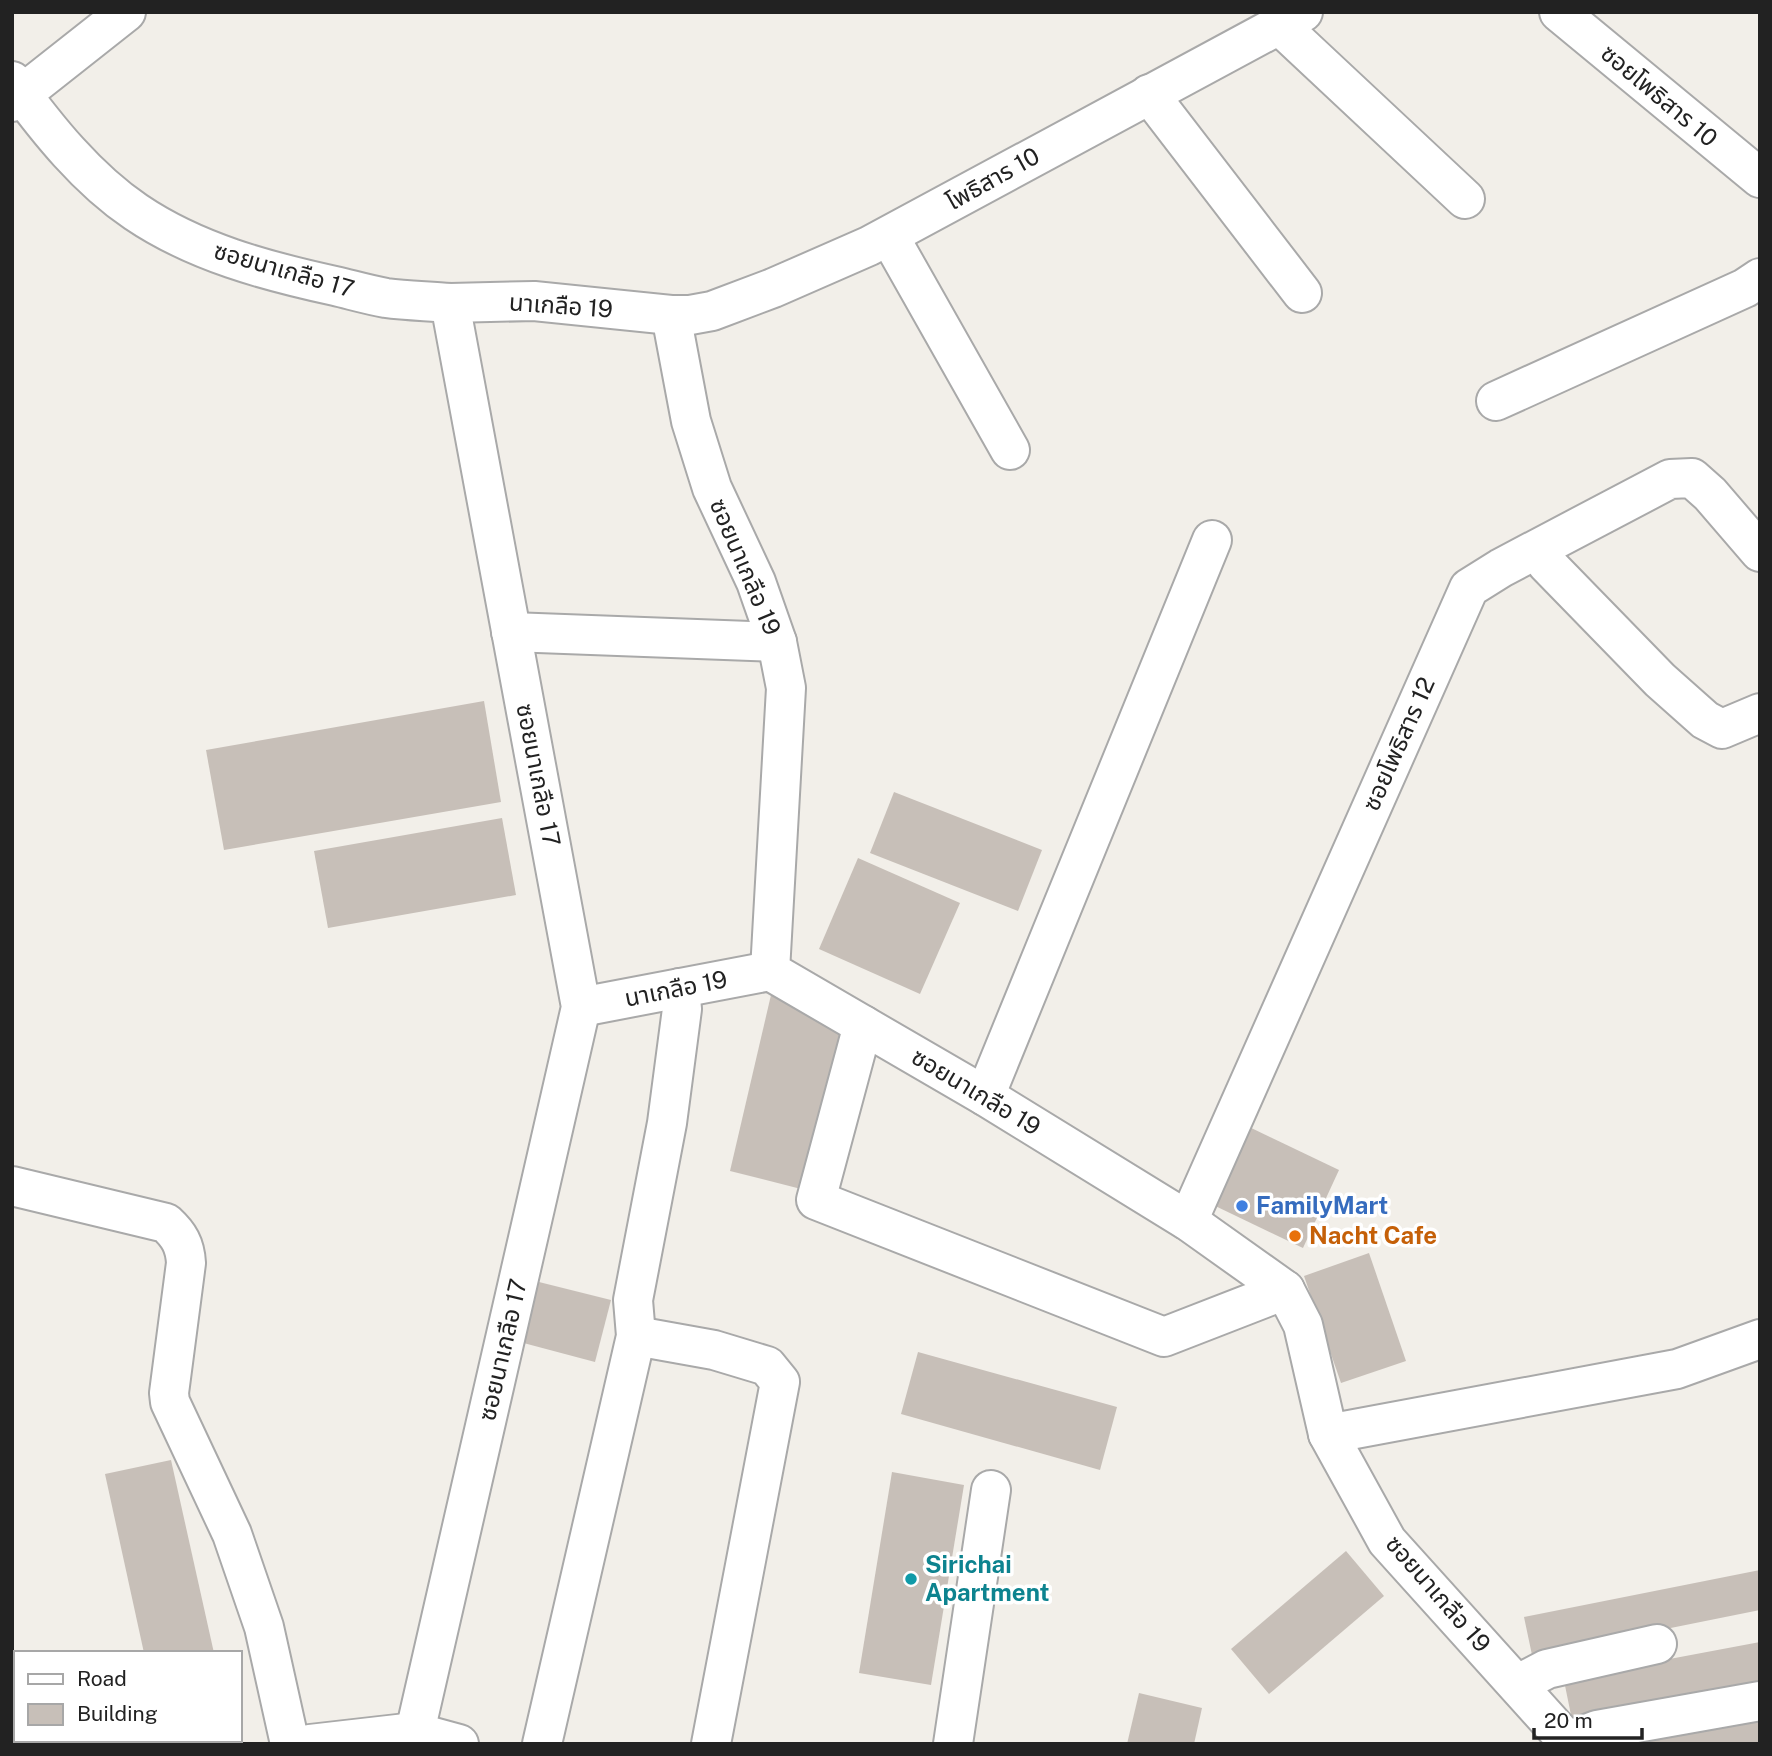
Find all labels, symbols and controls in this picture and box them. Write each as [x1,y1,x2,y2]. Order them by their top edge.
street label: ซอยโพธิสาร 10 [1596,38,1724,152]
street label: โพธิสาร 10 [941,141,1044,215]
street label: ซอยนาเกลือ 17 [211,236,358,302]
street label: นาเกลือ 19 [508,287,614,323]
street label: ซอยนาเกลือ 19 [705,494,787,639]
street label: ซอยโพธิสาร 12 [1356,673,1440,815]
street label: ซอยนาเกลือ 17 [511,701,567,849]
street label: นาเกลือ 19 [622,964,730,1012]
street label: ซอยนาเกลือ 19 [907,1042,1046,1141]
place label: FamilyMart [1256,1191,1388,1219]
marker: FamilyMart [1234,1198,1250,1214]
place label: Nacht Cafe [1309,1221,1437,1249]
marker: Nacht Cafe [1287,1228,1303,1244]
street label: ซอยนาเกลือ 17 [472,1276,532,1423]
street label: ซอยนาเกลือ 19 [1380,1529,1497,1657]
place label: Sirichai Apartment [925,1550,1049,1606]
marker: Sirichai Apartment [903,1571,919,1587]
legend [14,1651,242,1742]
text: Road [77,1666,127,1691]
scale bar [1534,1696,1642,1740]
text: Building [77,1701,158,1726]
text: 20 m [1544,1708,1593,1733]

